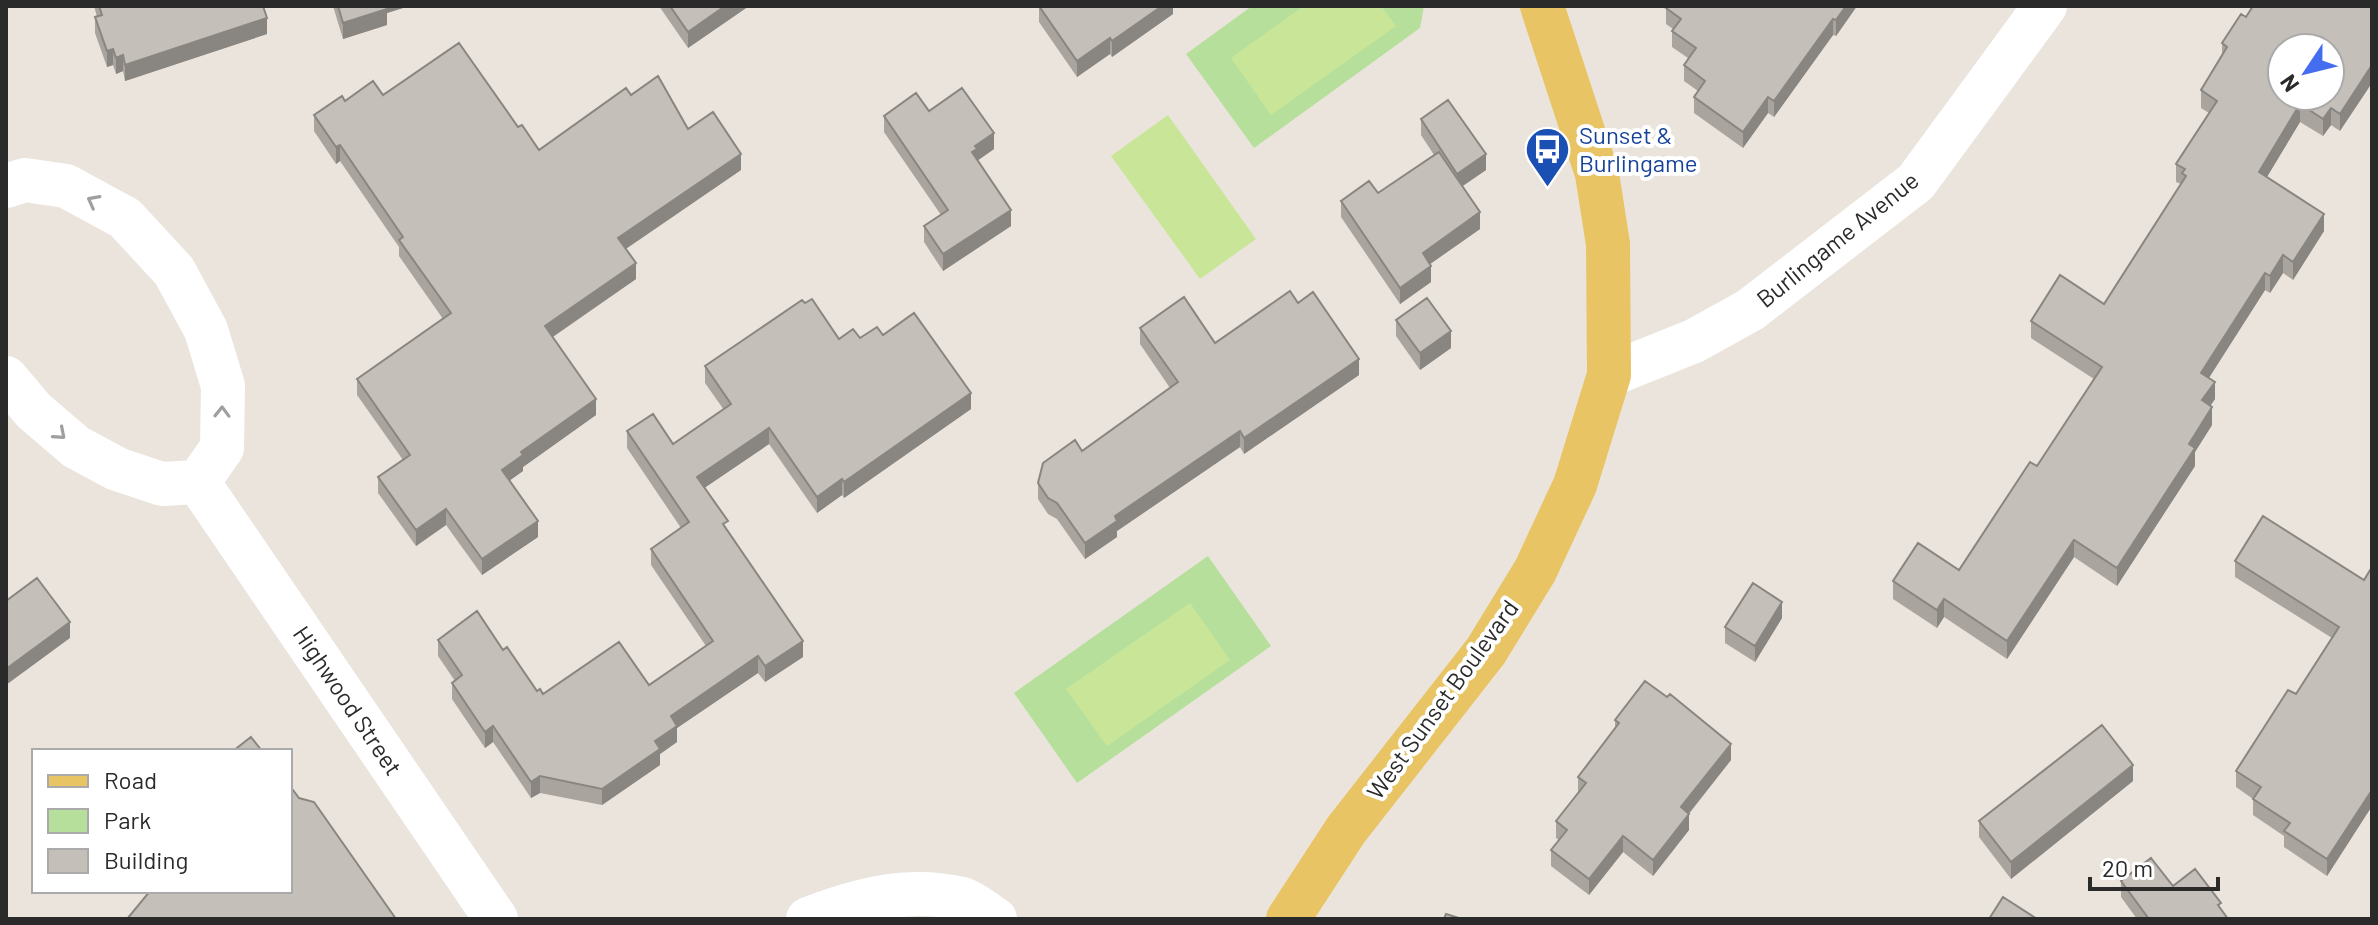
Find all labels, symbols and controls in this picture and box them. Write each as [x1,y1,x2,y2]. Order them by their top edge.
north arrow [2266,32,2346,112]
text: N [2274,71,2304,97]
place label: Sunset & Burlingame [1579,120,1697,177]
bus stop icon: Sunset & Burlingame [1524,126,1572,189]
street label: Burlingame Avenue [1750,165,1924,313]
one-way arrow [86,195,101,210]
one-way arrow [213,405,231,418]
one-way arrow [51,424,66,439]
street label: West Sunset Boulevard [1360,594,1524,804]
street label: Highwood Street [288,620,409,780]
legend [32,749,292,893]
text: Road [104,765,157,794]
text: Park [104,805,151,834]
scale bar [2090,841,2218,891]
text: Building [104,845,188,874]
text: 20 m [2102,853,2153,882]

